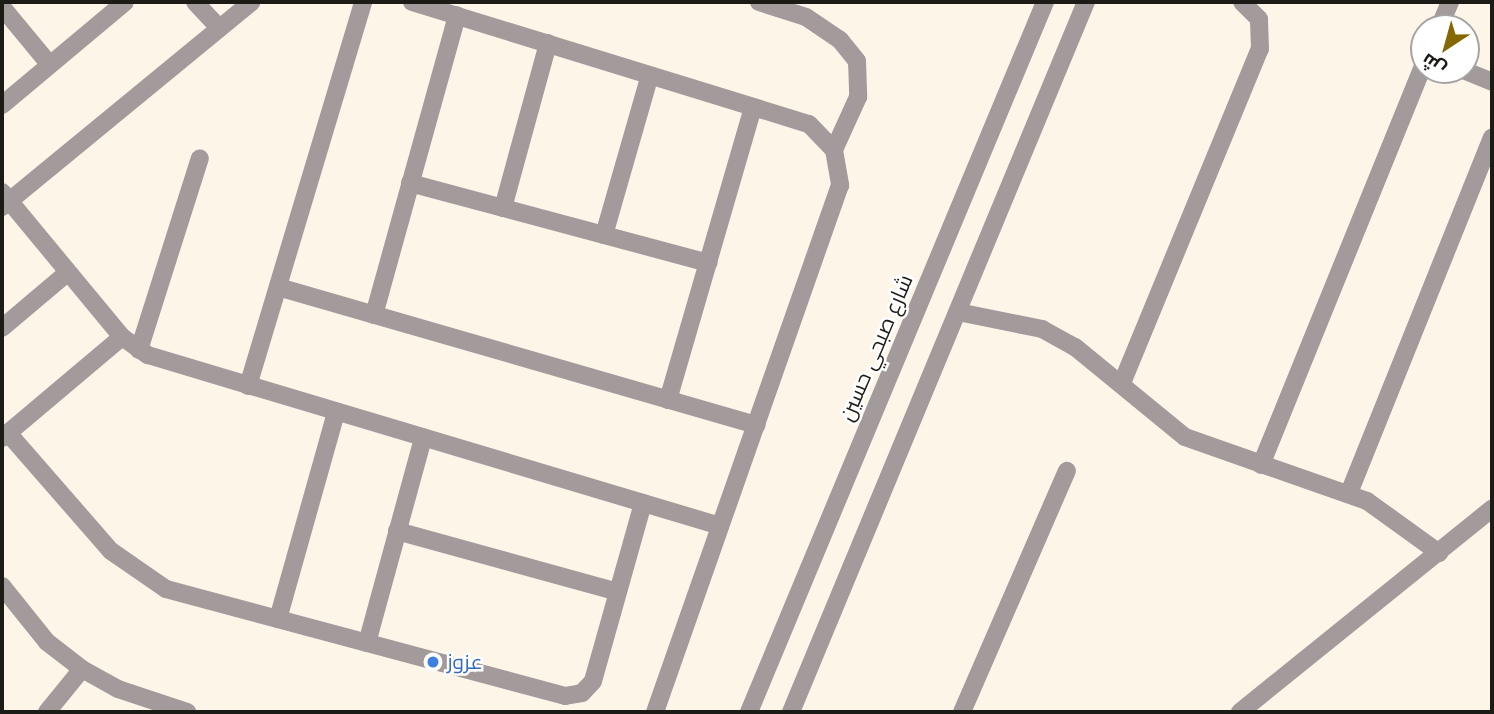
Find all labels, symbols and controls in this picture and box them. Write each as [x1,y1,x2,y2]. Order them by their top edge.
north arrow [1410,14,1480,84]
text: ش [1416,47,1451,82]
street label: شارع صبحي حسين [834,271,918,425]
place label: عزوز [447,649,483,675]
marker: عزوز [425,654,441,670]

